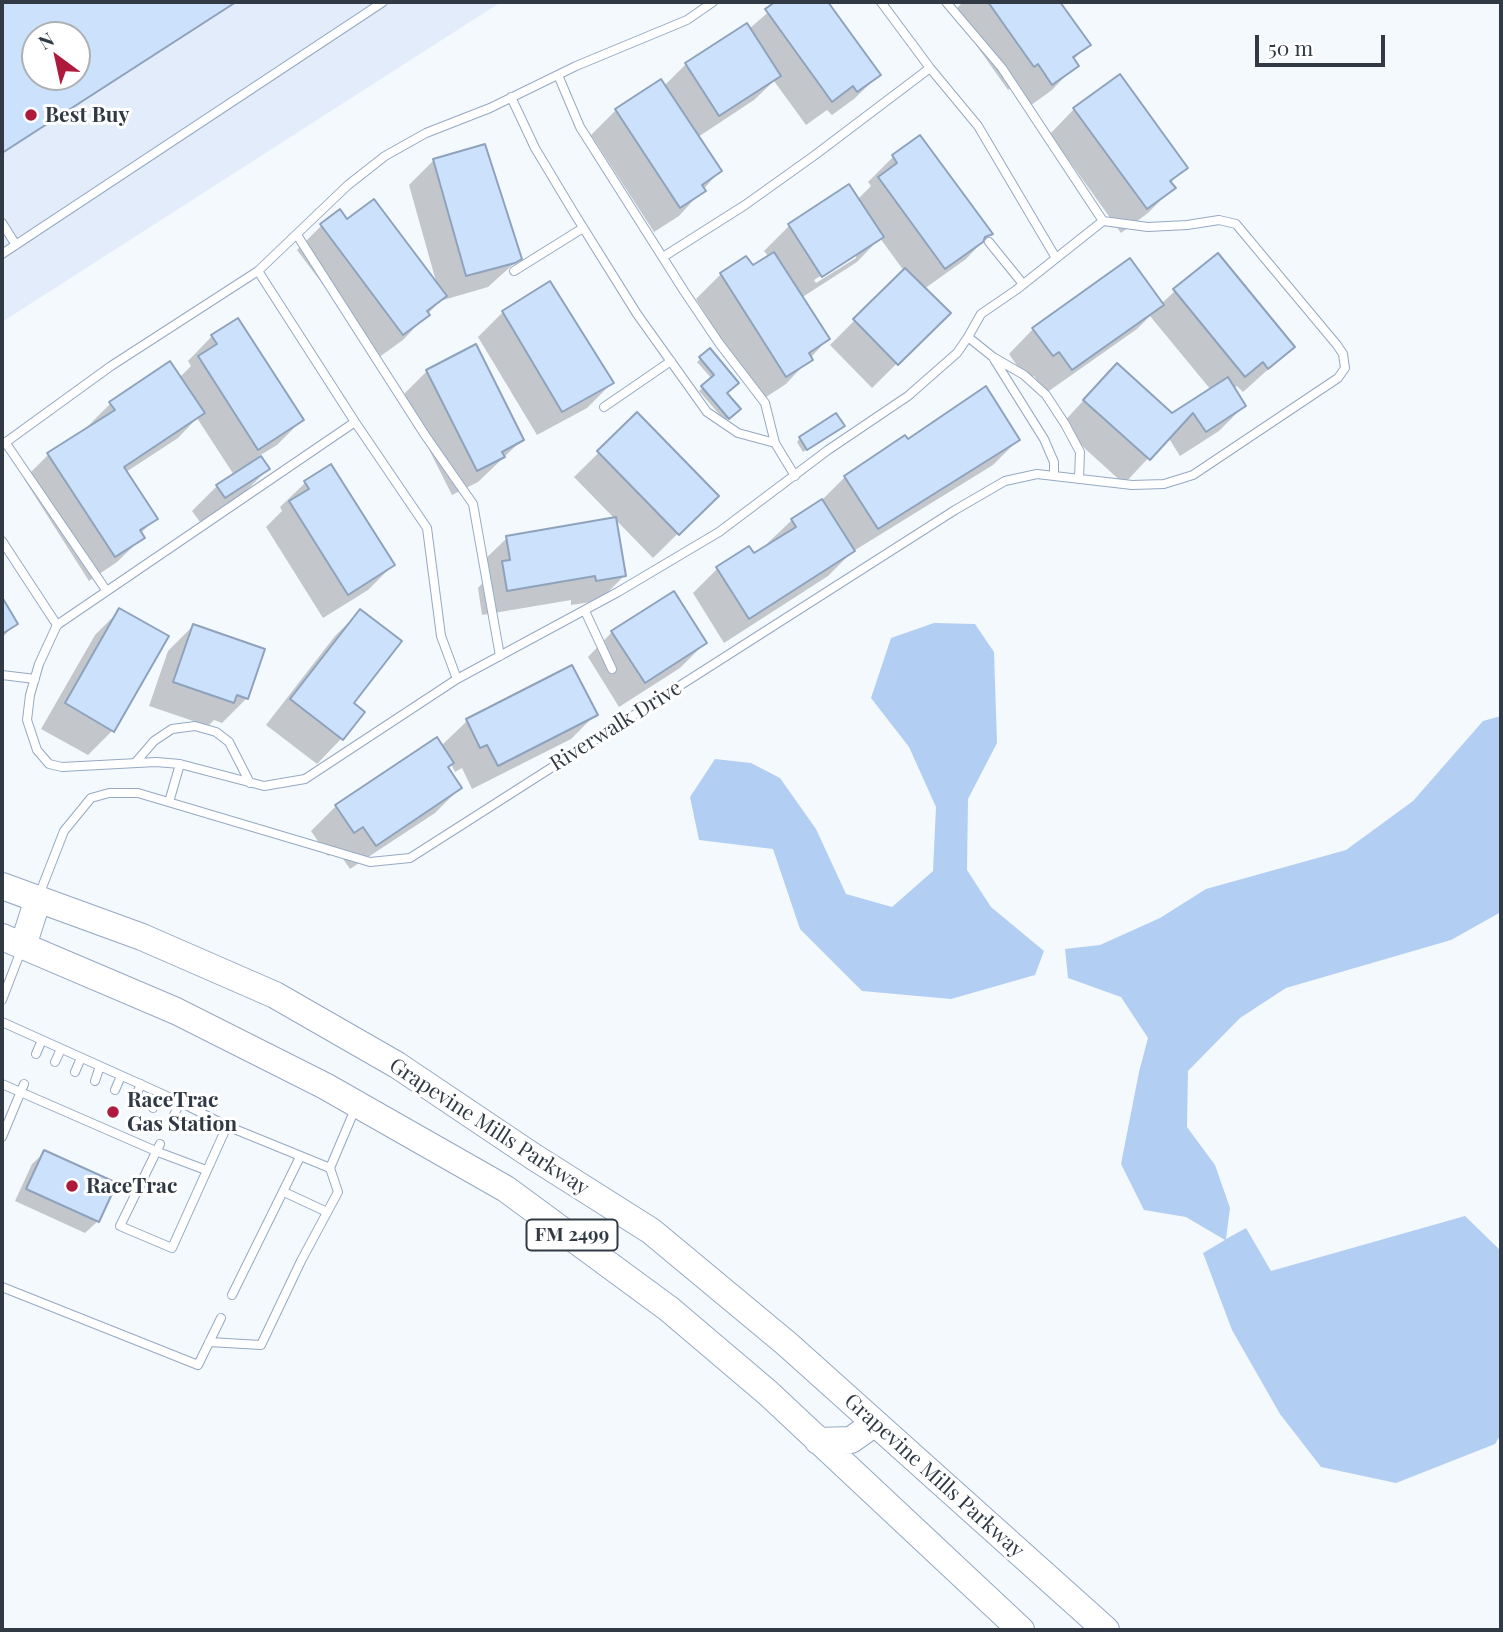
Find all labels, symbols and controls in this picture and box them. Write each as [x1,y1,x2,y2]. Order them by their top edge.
north arrow [21,21,91,91]
scale bar [1258,21,1388,65]
text: N [33,25,58,55]
text: 50 m [1268,33,1313,61]
place label: Best Buy [45,102,129,128]
marker: Best Buy [23,107,39,123]
street label: Riverwalk Drive [546,675,686,777]
street label: Grapevine Mills Parkway [384,1053,594,1201]
place label: RaceTrac Gas Station [127,1087,237,1137]
marker: RaceTrac Gas Station [105,1104,121,1120]
place label: RaceTrac [86,1173,177,1199]
marker: RaceTrac [64,1178,80,1194]
road number: FM 2499 [526,1219,618,1250]
street label: Grapevine Mills Parkway [839,1389,1029,1563]

